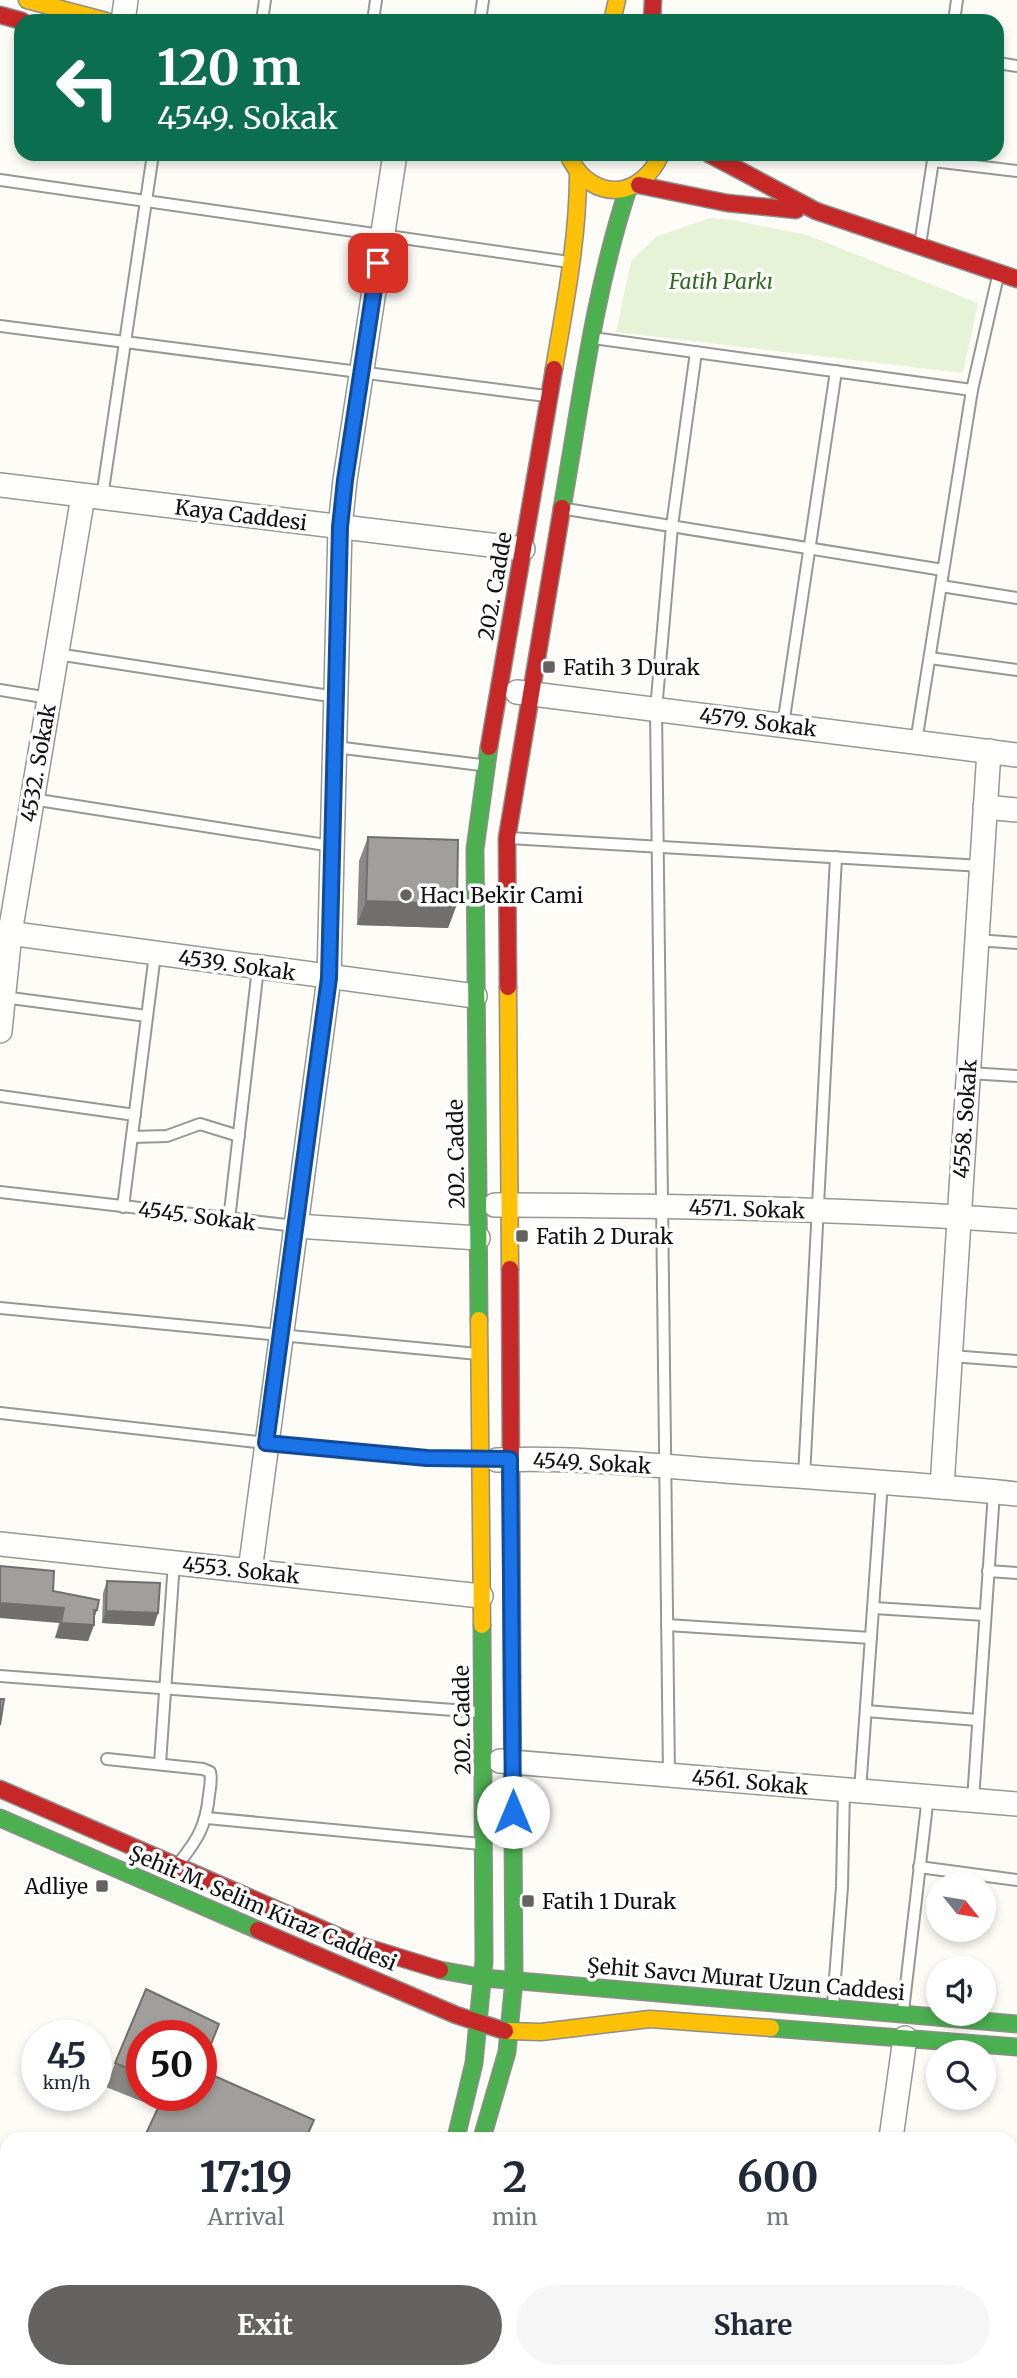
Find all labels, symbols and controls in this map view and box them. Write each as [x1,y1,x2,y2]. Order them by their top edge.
text: 120 m [157,37,301,98]
icon: left [42,42,133,133]
text: 4549. Sokak [157,98,338,138]
pin [348,233,408,293]
icon: arrive [359,244,397,282]
park label: Fatih Parkı [668,268,773,295]
street label: Kaya Caddesi [173,493,309,537]
street label: 202. Cadde [472,530,518,642]
place label: Fatih 3 Durak [563,654,700,681]
marker: Fatih 3 Durak [541,659,557,675]
street label: 4532. Sokak [14,701,62,824]
street label: 4579. Sokak [698,701,819,743]
place label: Hacı Bekir Cami [420,882,583,909]
marker: Hacı Bekir Cami [398,887,414,903]
street label: 4539. Sokak [177,943,298,987]
street label: 4558. Sokak [947,1058,983,1179]
street label: 202. Cadde [442,1099,470,1209]
street label: 4571. Sokak [688,1193,806,1225]
street label: 4545. Sokak [137,1195,258,1237]
place label: Fatih 2 Durak [536,1223,674,1250]
marker: Fatih 2 Durak [514,1228,530,1244]
street label: 4549. Sokak [532,1446,653,1480]
street label: 4553. Sokak [181,1550,302,1590]
street label: 202. Cadde [448,1665,476,1775]
street label: 4561. Sokak [691,1763,810,1801]
position arrow [476,1775,550,1849]
street label: Şehit M. Selim Kiraz Caddesi [125,1839,401,1977]
north arrow [926,1872,996,1942]
map controls [926,1872,996,2110]
place label: Adliye [24,1873,88,1900]
marker: Adliye [94,1878,110,1894]
place label: Fatih 1 Durak [542,1888,677,1915]
marker: Fatih 1 Durak [520,1893,536,1909]
street label: Şehit Savcı Murat Uzun Caddesi [586,1952,906,2006]
button: sound [926,1956,996,2026]
speed limit sign: 50 [126,2020,217,2111]
text: 45 [46,2034,87,2078]
button: search [926,2040,996,2110]
text: km/h [43,2071,90,2094]
text: 17:19 [199,2151,293,2203]
text: 2 [502,2151,527,2203]
text: 600 [737,2151,819,2203]
text: Arrival [208,2202,284,2231]
text: min [492,2202,538,2231]
text: m [766,2202,789,2231]
button: Exit [28,2285,502,2365]
button: Share [516,2285,990,2365]

